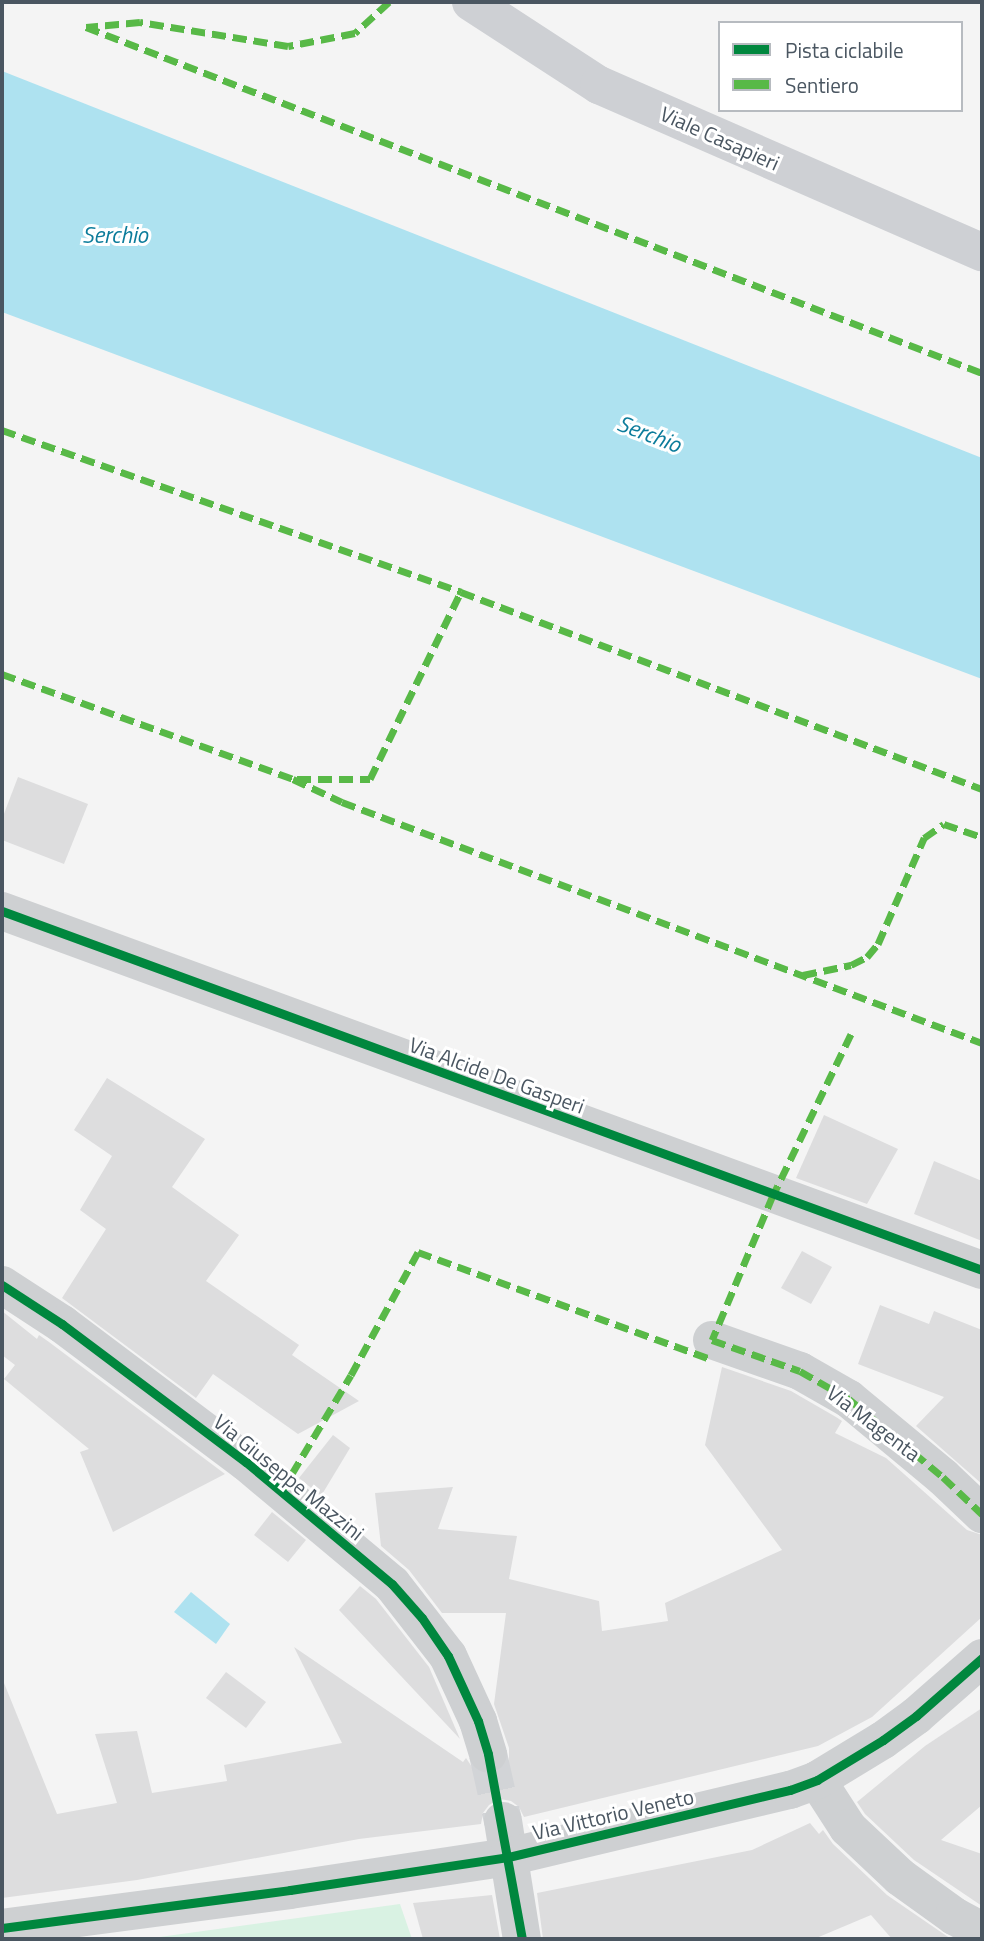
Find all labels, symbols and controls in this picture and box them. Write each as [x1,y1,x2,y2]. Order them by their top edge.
legend [718,21,963,112]
text: Pista ciclabile [785,34,904,66]
text: Sentiero [785,69,859,101]
street label: Viale Casapieri [657,101,783,175]
water label: Serchio [82,221,148,249]
water label: Serchio [613,409,685,459]
street label: Via Alcide De Gasperi [406,1032,588,1118]
street label: Via Magenta [822,1380,926,1466]
street label: Via Giuseppe Mazzini [209,1409,369,1545]
street label: Via Vittorio Veneto [530,1783,696,1845]

